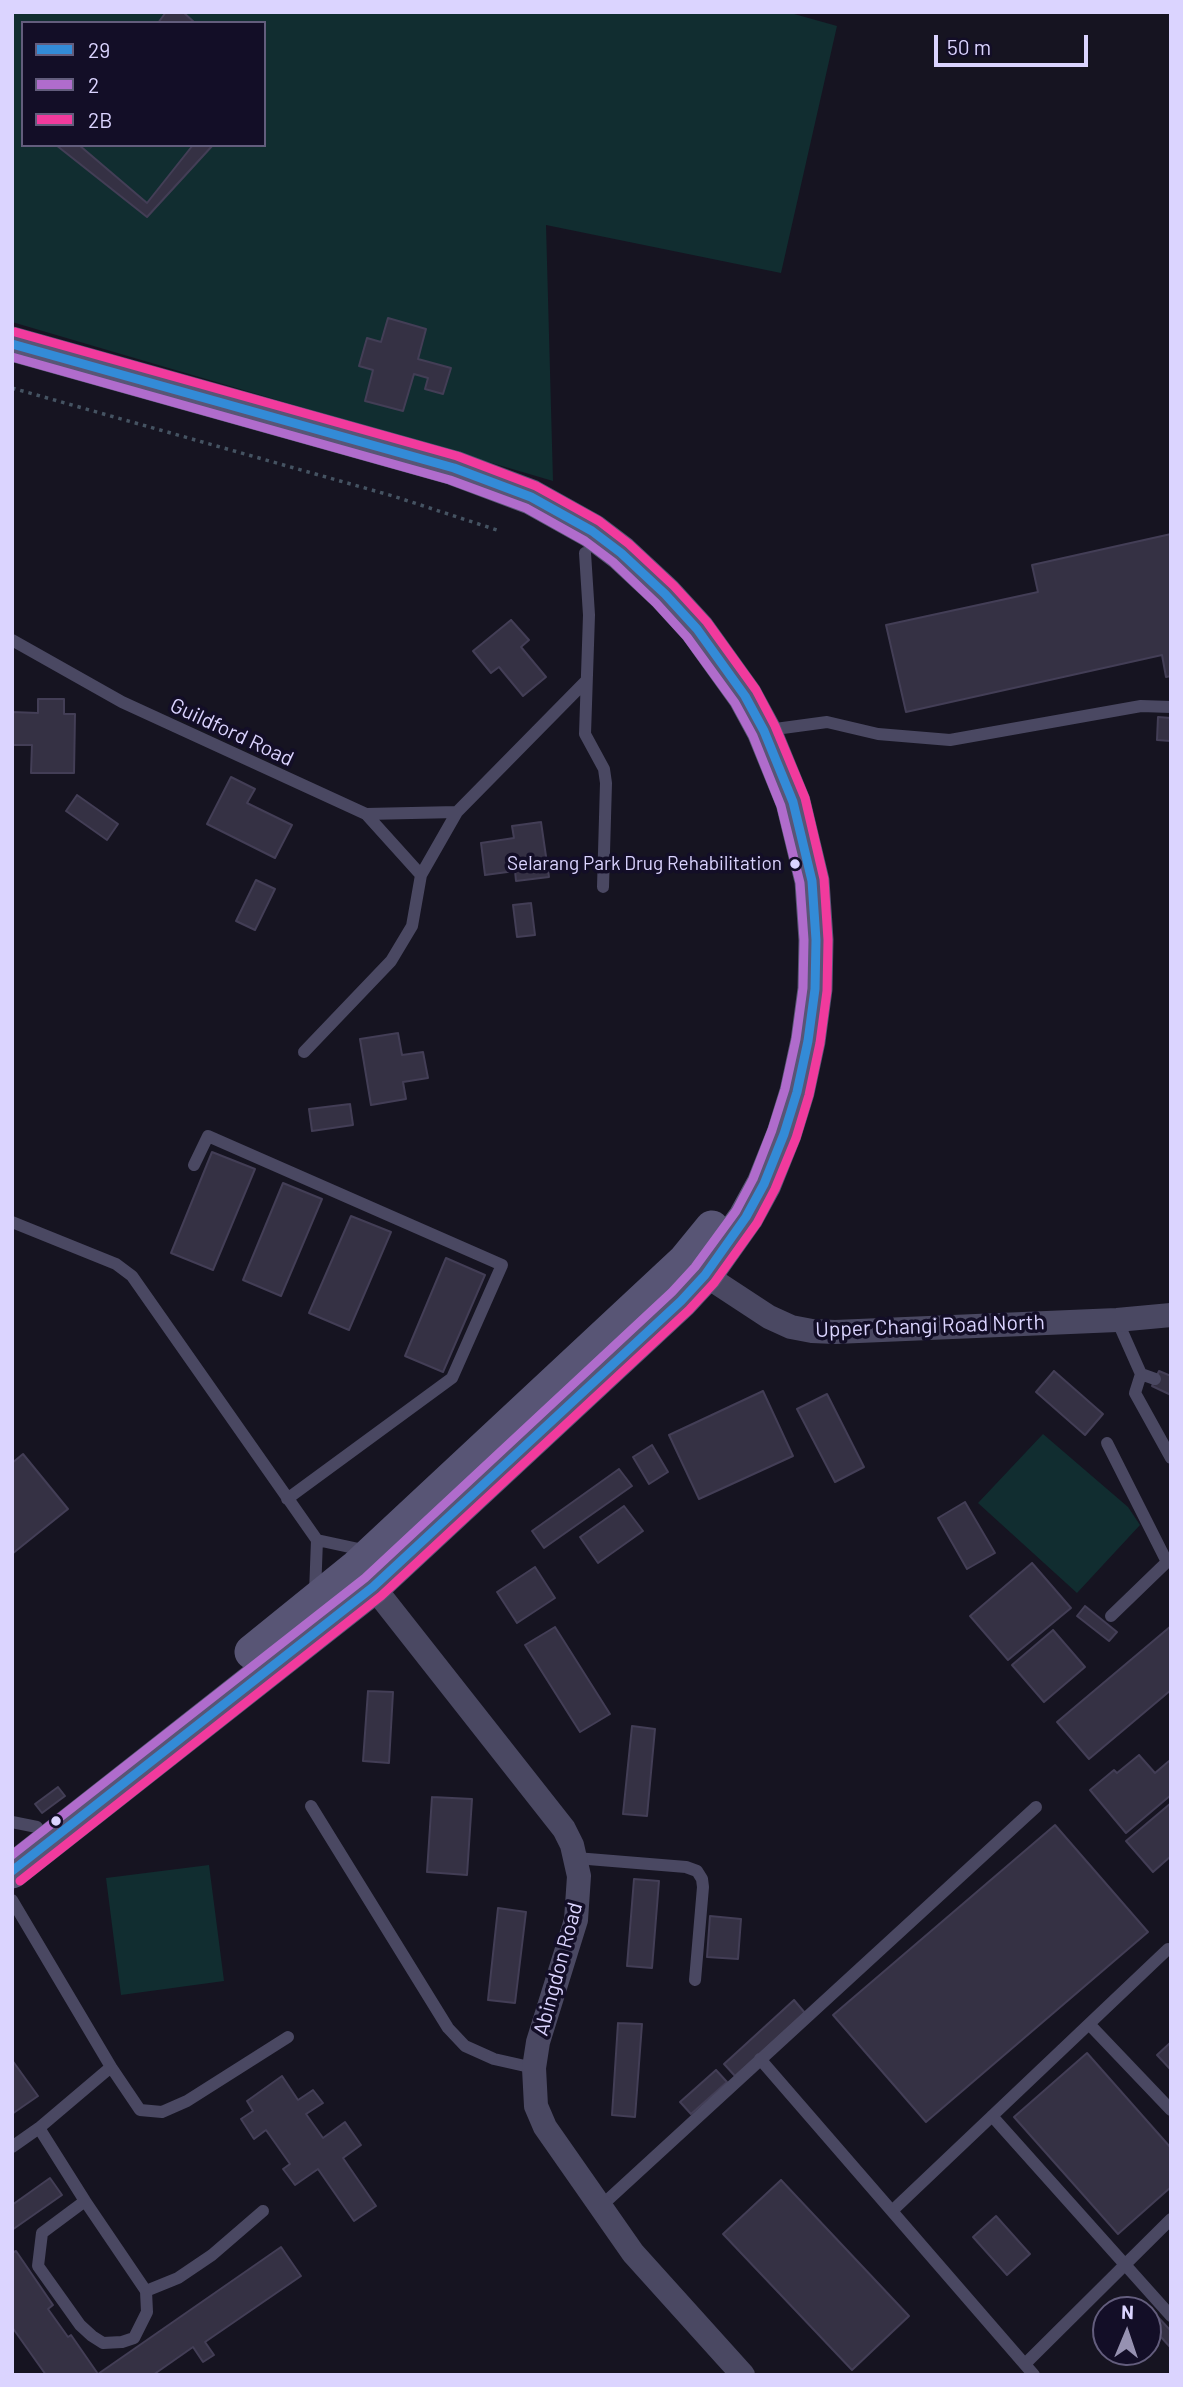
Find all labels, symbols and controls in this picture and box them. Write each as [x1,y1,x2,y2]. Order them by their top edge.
legend [21,21,266,147]
scale bar [938,21,1092,65]
text: 50 m [947,34,991,59]
text: 29 [88,37,110,62]
text: 2 [88,72,99,97]
text: 2B [88,107,112,132]
street label: Guildford Road [166,692,298,772]
place label: Selarang Park Drug Rehabilitation [507,853,782,875]
marker: Selarang Park Drug Rehabilitation [788,857,802,871]
street label: Upper Changi Road North [815,1309,1045,1343]
unlabelled marker [49,1814,63,1828]
street label: Abingdon Road [528,1900,588,2038]
north arrow [1092,2296,1162,2366]
text: N [1121,2300,1134,2323]

